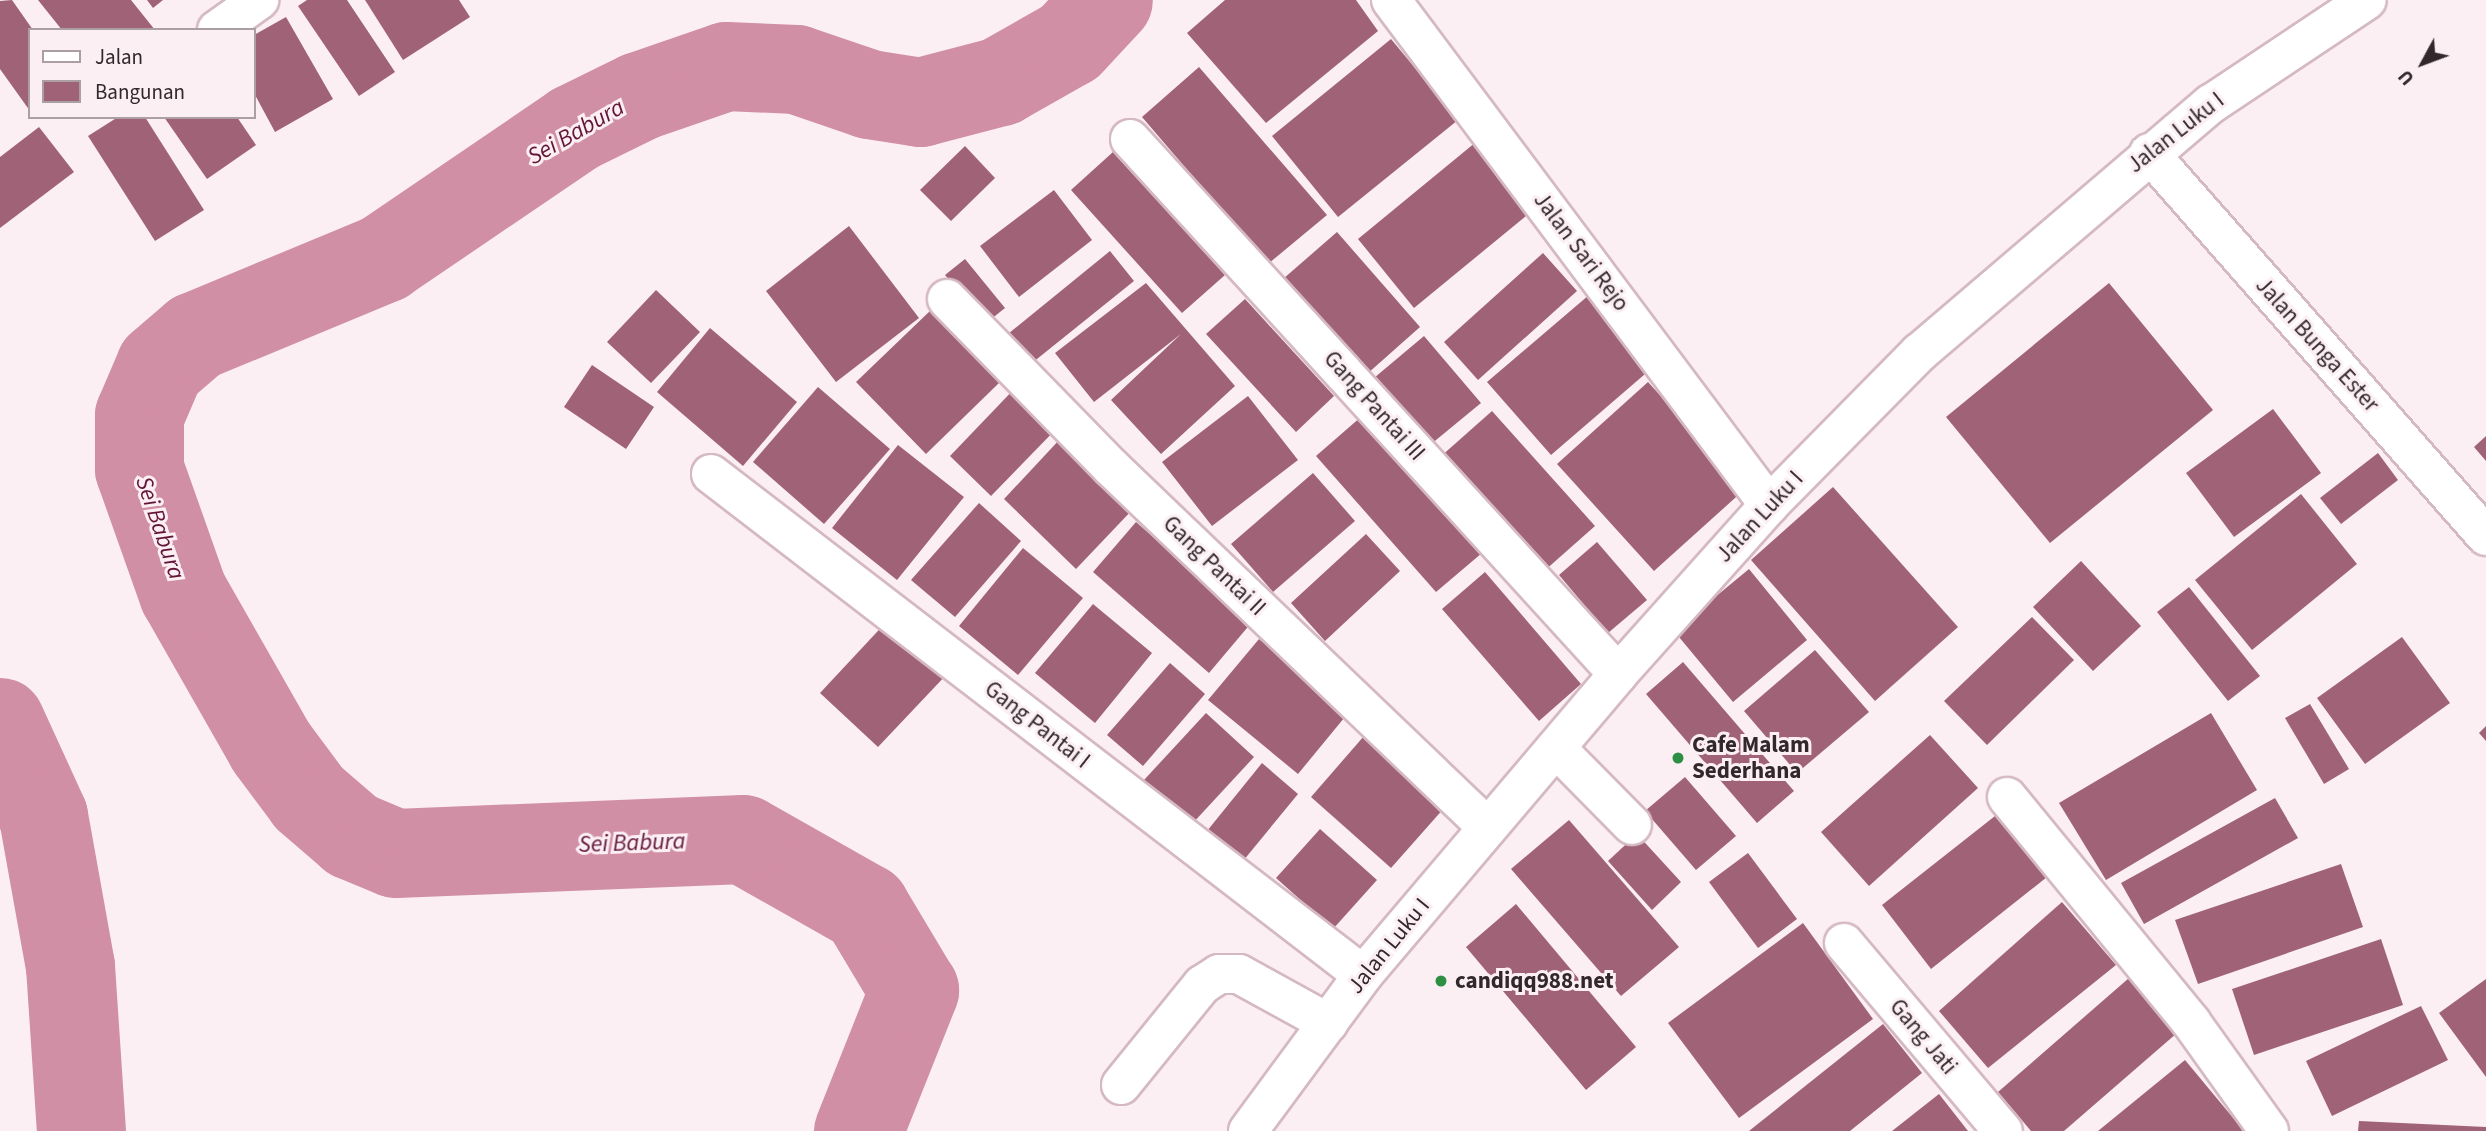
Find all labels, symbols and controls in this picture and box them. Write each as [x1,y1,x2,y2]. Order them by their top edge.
legend [28,28,256,119]
north arrow [2388,28,2458,98]
text: Jalan [95,42,143,72]
text: U [2392,63,2421,91]
text: Bangunan [95,77,185,107]
street label: Jalan Luku I [2122,87,2230,179]
water label: Sei Babura [523,93,629,171]
street label: Jalan Sari Rejo [1527,187,1635,317]
street label: Jalan Bunga Ester [2249,272,2385,418]
street label: Gang Pantai III [1318,345,1430,467]
street label: Jalan Luku I [1711,466,1809,568]
water label: Sei Babura [129,473,191,583]
street label: Gang Pantai II [1157,510,1271,622]
street label: Gang Pantai I [979,675,1095,775]
place label: Cafe Malam Sederhana [1692,731,1810,785]
marker: Cafe Malam Sederhana [1670,750,1686,766]
water label: Sei Babura [578,827,686,859]
street label: Jalan Luku I [1342,893,1436,999]
place label: candiqq988.net [1455,967,1614,995]
marker: candiqq988.net [1433,973,1449,989]
street label: Gang Jati [1883,994,1963,1080]

